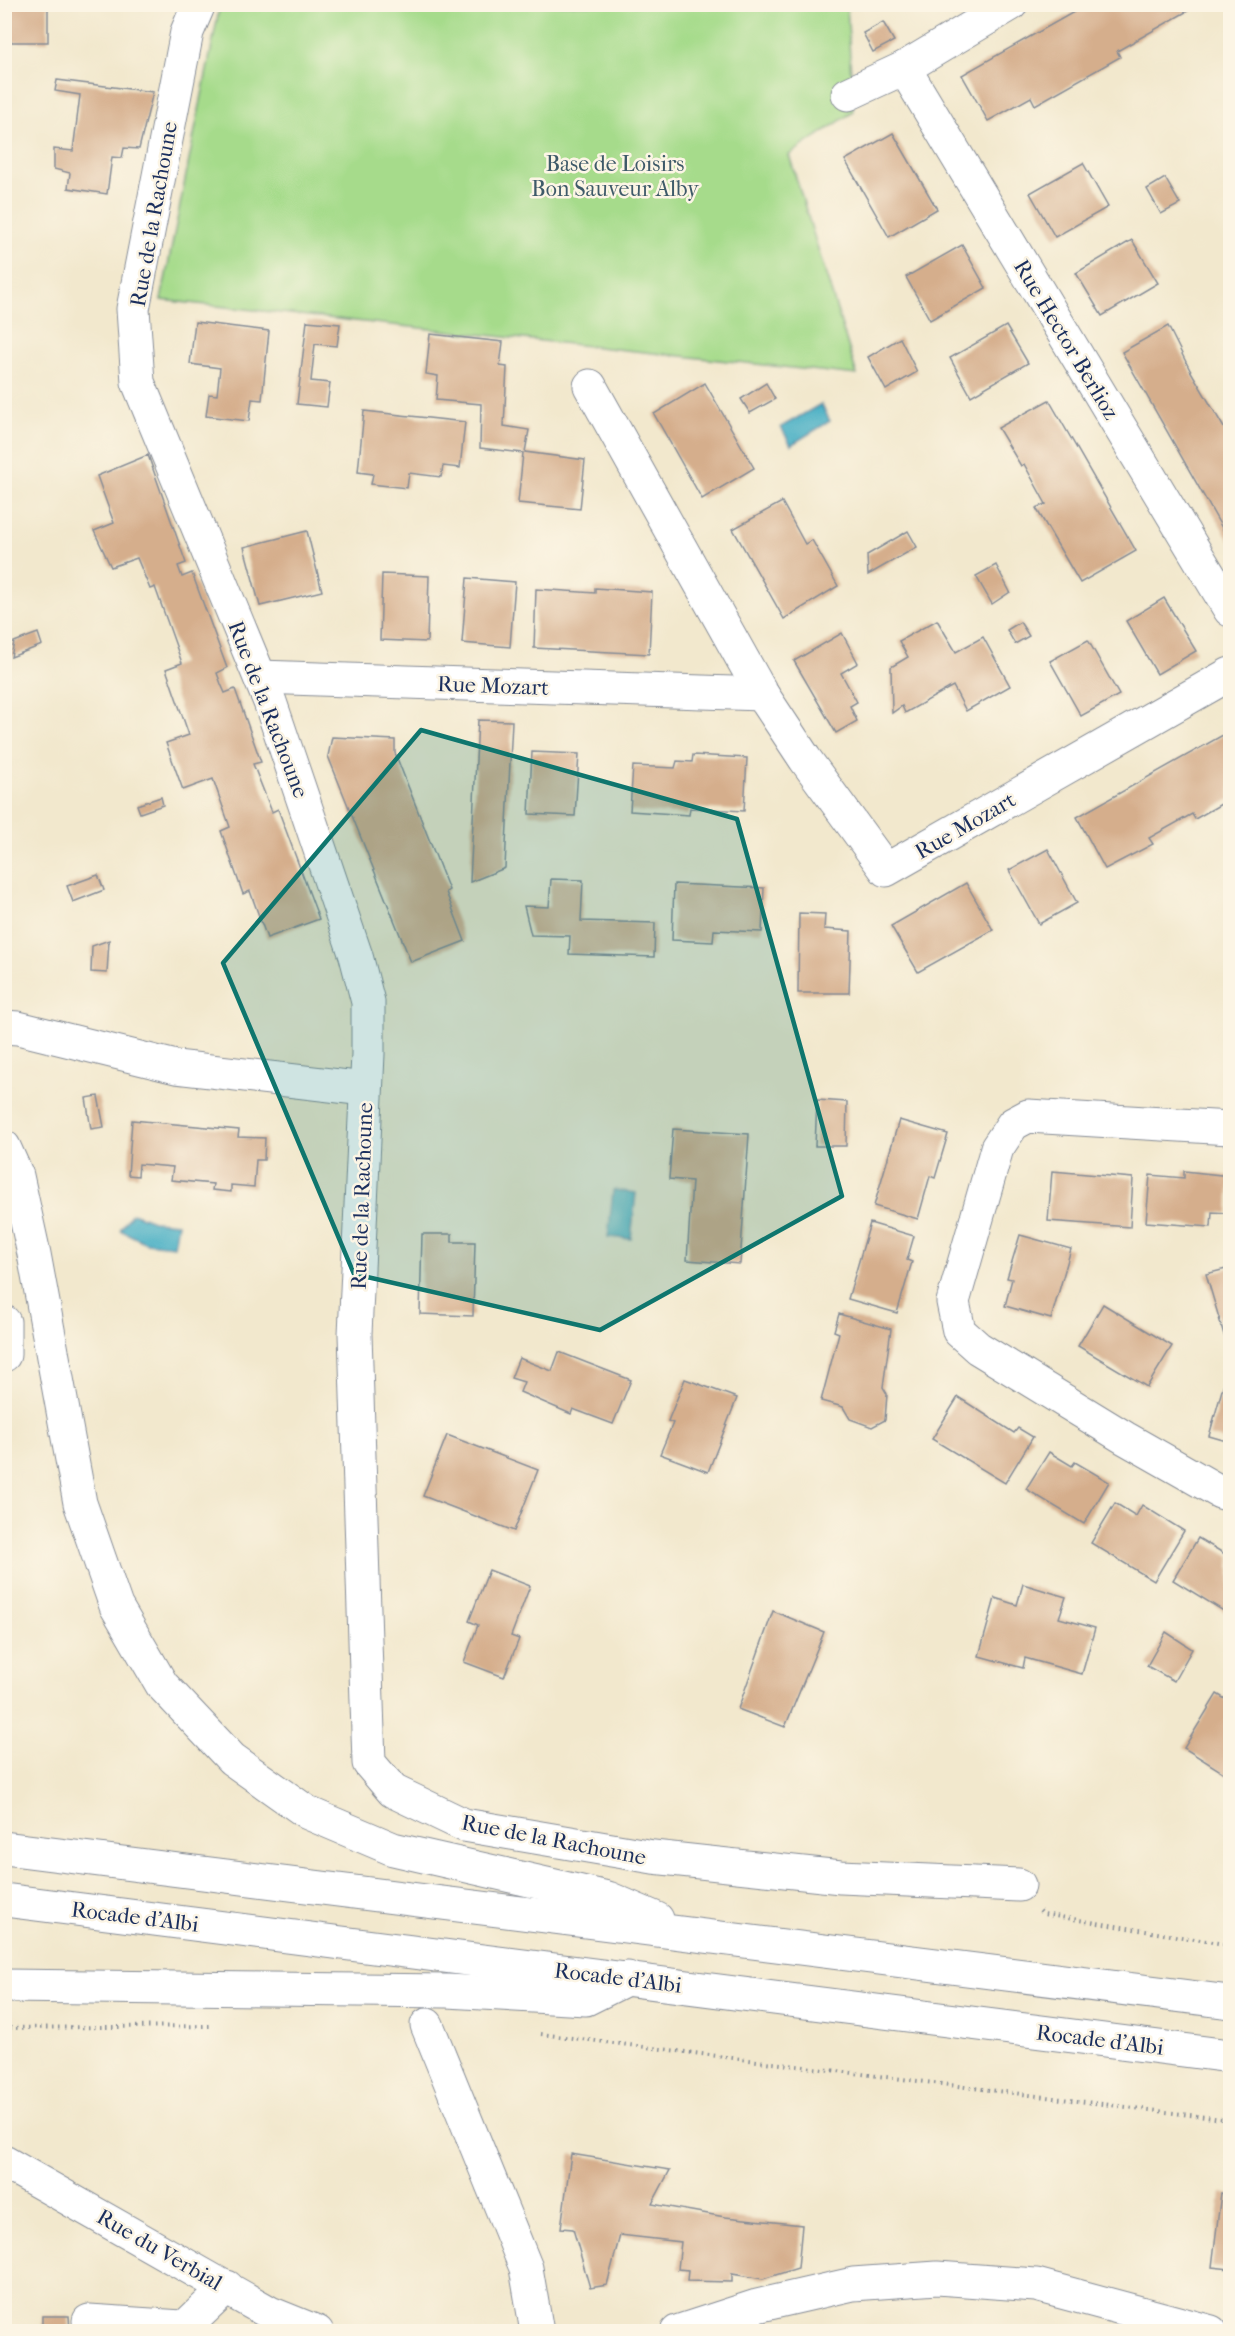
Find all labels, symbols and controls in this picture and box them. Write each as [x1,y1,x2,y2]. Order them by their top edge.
street label: Rue de la Rachoune [125,120,183,309]
park label: Base de Loisirs Bon Sauveur Alby [531,151,700,202]
street label: Rue Hector Berlioz [1008,255,1124,424]
street label: Rue de la Rachoune [222,617,314,802]
street label: Rue Mozart [437,671,549,701]
street label: Rue Mozart [911,787,1021,865]
street label: Rue de la Rachoune [346,1102,378,1290]
street label: Rue de la Rachoune [459,1809,648,1871]
street label: Rocade d'Albi [70,1896,201,1938]
street label: Rocade d'Albi [553,1957,684,1999]
street label: Rocade d'Albi [1035,2019,1166,2061]
street label: Rue du Verbial [92,2204,227,2296]

